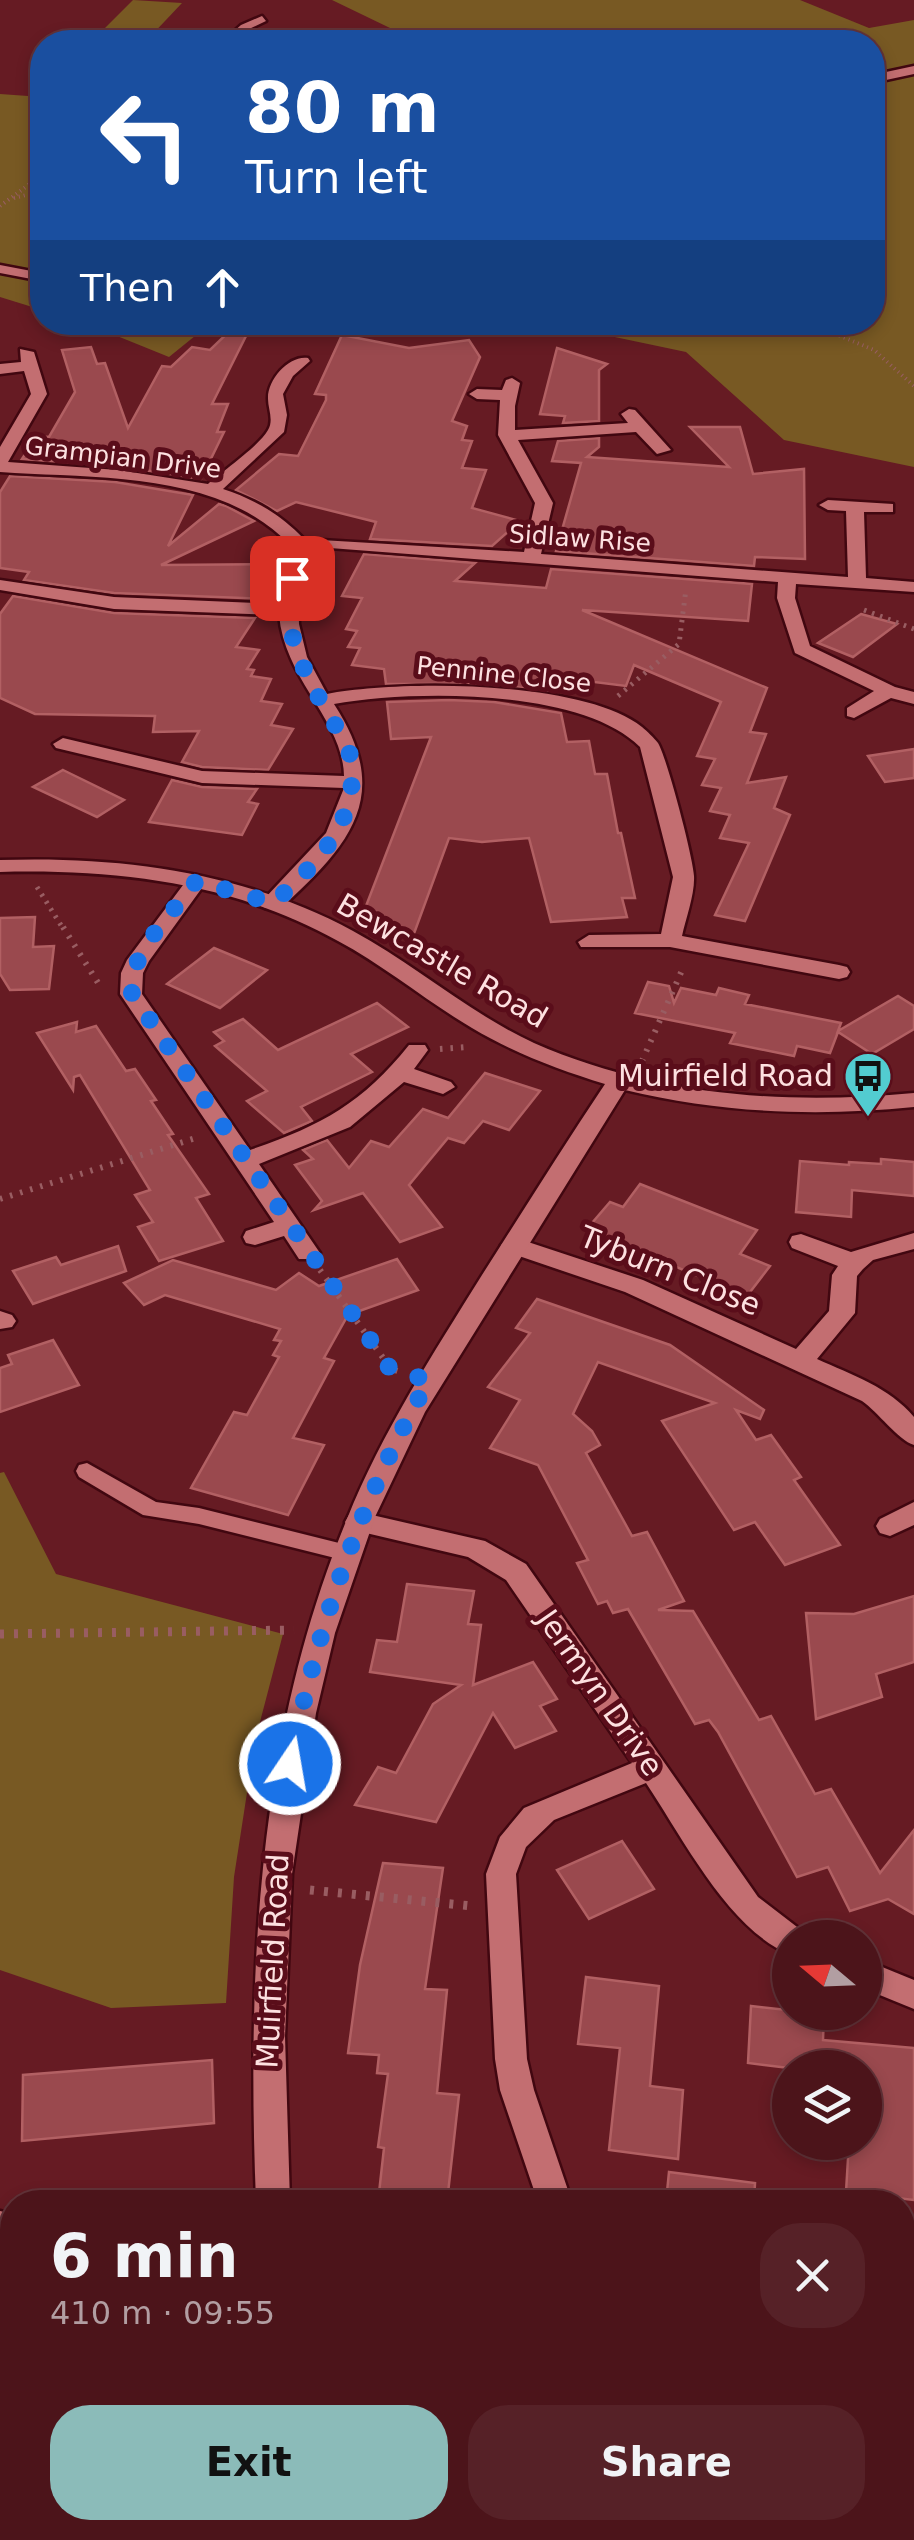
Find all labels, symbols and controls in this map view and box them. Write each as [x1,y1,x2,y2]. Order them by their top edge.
text: 80 m [245,67,440,149]
icon: left [80,70,210,200]
text: Turn left [245,151,428,204]
icon: ahead [195,260,250,315]
text: Then [80,266,175,310]
street label: Grampian Drive [23,431,223,484]
street label: Sidlaw Rise [508,519,652,558]
pin [250,536,335,621]
icon: arrive [265,551,320,606]
street label: Pennine Close [415,651,593,698]
street label: Bewcastle Road [331,886,554,1035]
bus stop icon: Muirfield Road [842,1050,894,1118]
place label: Muirfield Road [618,1058,833,1093]
street label: Tyburn Close [574,1218,766,1323]
street label: Jermyn Drive [529,1601,671,1782]
position arrow [238,1712,342,1816]
street label: Muirfield Road [249,1853,296,2069]
north arrow [772,1920,882,2030]
map controls [772,1920,882,2160]
button: layers [772,2050,882,2160]
text: 6 min [50,2221,238,2291]
button: close [760,2223,865,2328]
text: 410 m · 09:55 [50,2294,275,2332]
button: Exit [50,2405,448,2520]
button: Share [468,2405,865,2520]

